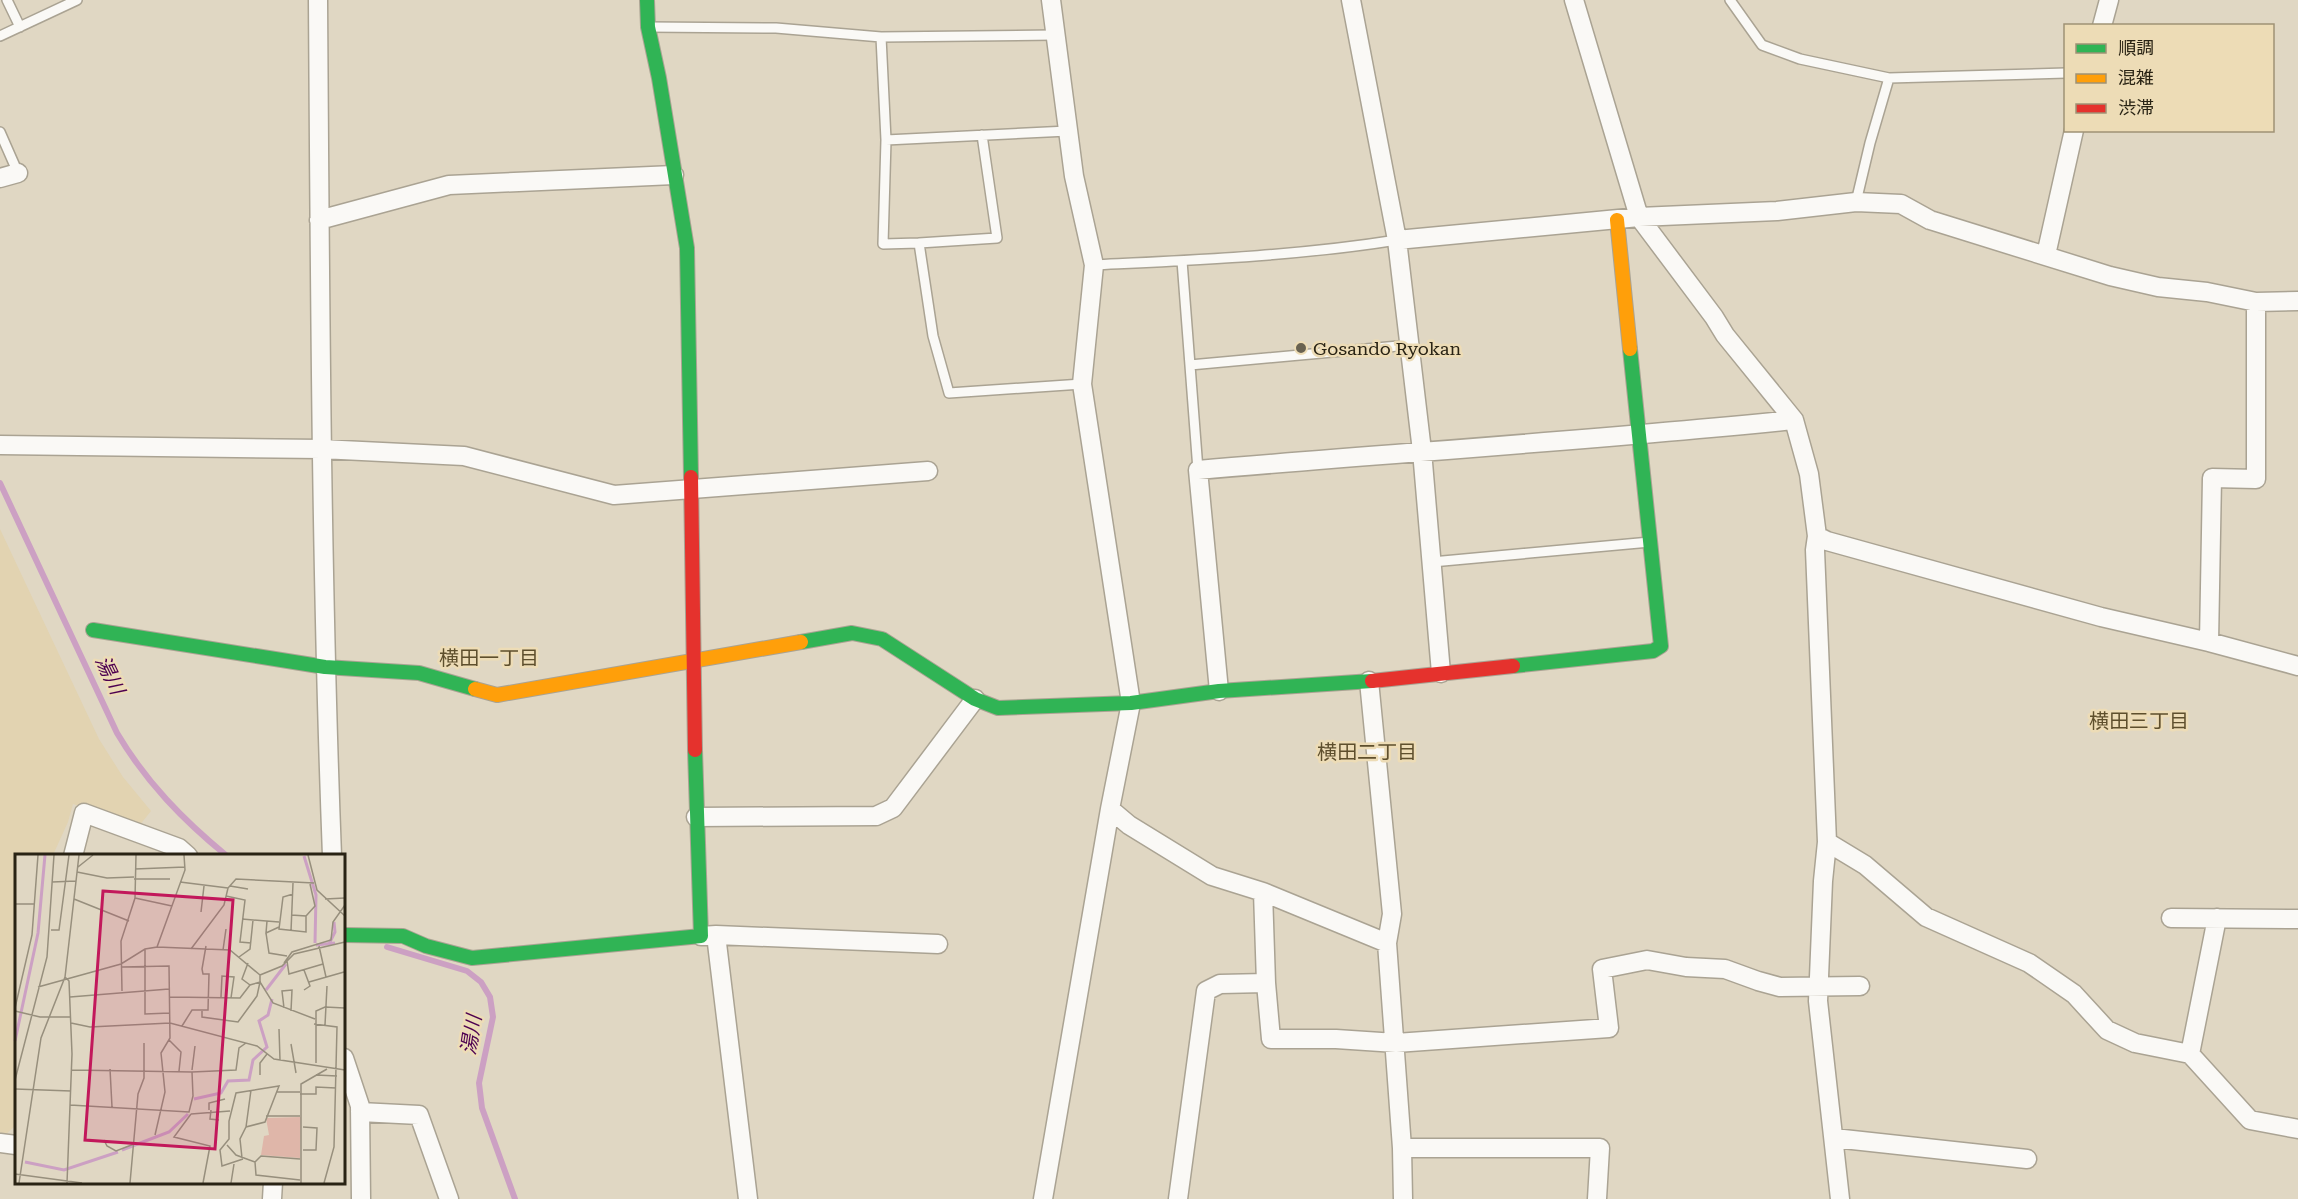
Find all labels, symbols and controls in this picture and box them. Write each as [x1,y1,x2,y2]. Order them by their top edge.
legend [2064,24,2274,132]
text: 順調 [2118,37,2154,58]
text: 混雑 [2118,67,2154,88]
text: 渋滞 [2118,97,2154,118]
place label: Gosando Ryokan [1313,338,1461,359]
marker: Gosando Ryokan [1294,341,1308,355]
district label: 横田一丁目 [439,646,539,670]
water label: 湯川 [90,652,130,700]
district label: 横田三丁目 [2089,709,2189,733]
district label: 横田二丁目 [1317,740,1417,764]
inset map [15,854,345,1184]
water label: 湯川 [456,1011,486,1057]

